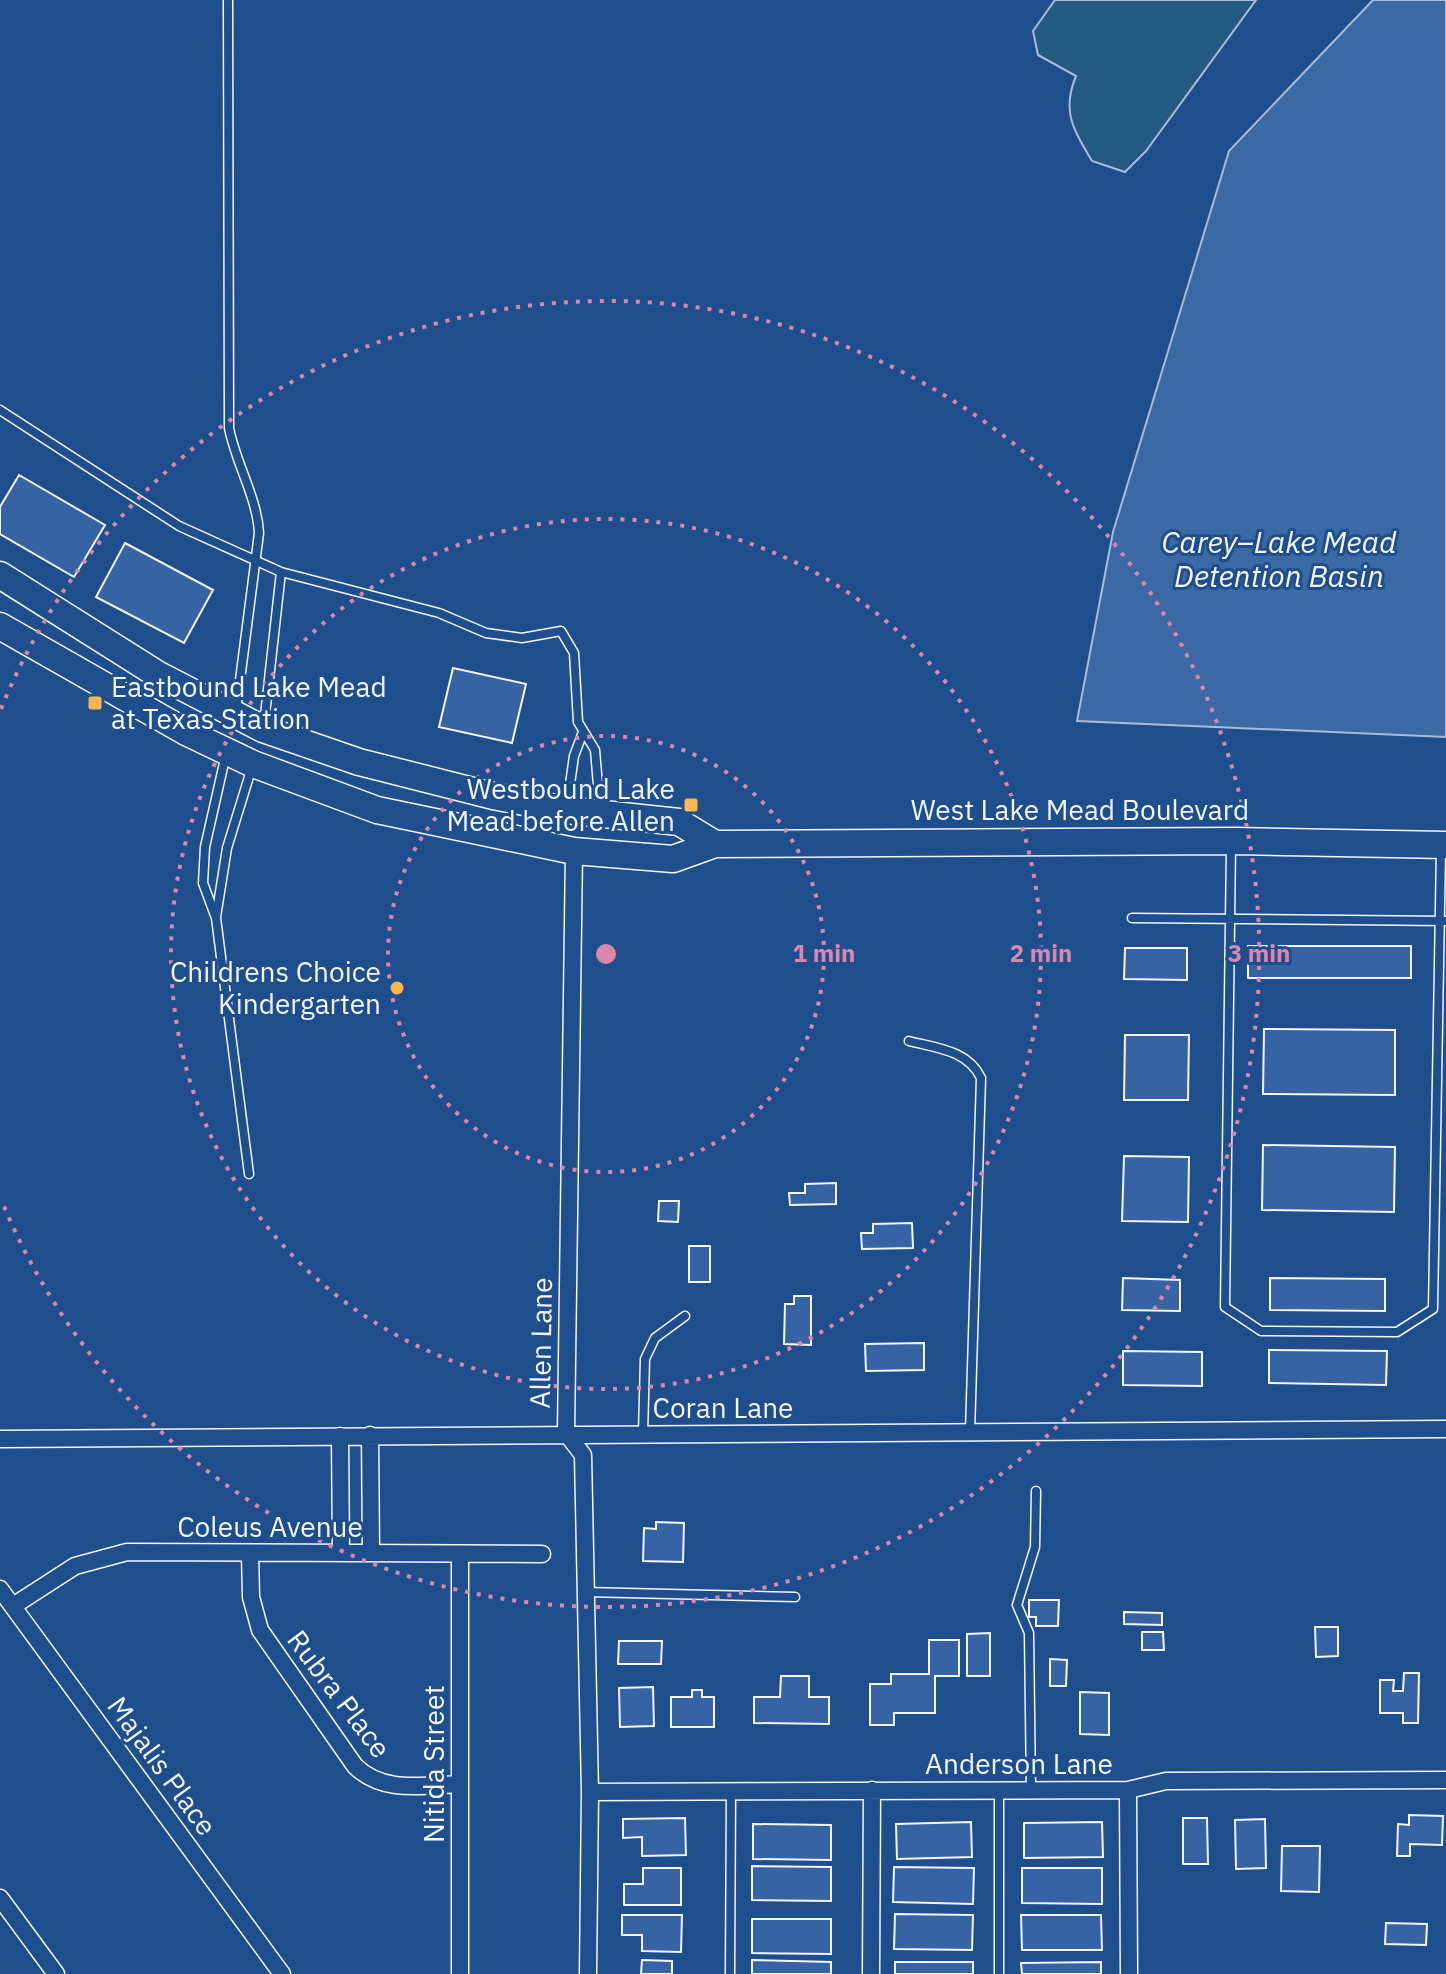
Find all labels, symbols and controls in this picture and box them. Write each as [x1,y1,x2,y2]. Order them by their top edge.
water label: Carey–Lake Mead Detention Basin [1161,522,1397,595]
place label: Eastbound Lake Mead at Texas Station [111,668,387,737]
marker: Eastbound Lake Mead at Texas Station [86,694,104,712]
place label: Westbound Lake Mead before Allen [446,770,675,839]
street label: West Lake Mead Boulevard [911,791,1249,828]
marker: Westbound Lake Mead before Allen [682,796,700,814]
text: 1 min [793,937,855,969]
text: 2 min [1010,937,1072,969]
text: 3 min [1228,937,1290,969]
centre of rings [592,940,620,968]
place label: Childrens Choice Kindergarten [170,953,381,1022]
marker: Childrens Choice Kindergarten [388,979,406,997]
street label: Allen Lane [521,1277,560,1409]
street label: Coran Lane [653,1389,793,1426]
street label: Coleus Avenue [177,1508,363,1545]
street label: Rubra Place [279,1622,399,1765]
street label: Nitida Street [415,1685,452,1843]
street label: Majalis Place [99,1689,225,1843]
street label: Anderson Lane [925,1745,1113,1782]

